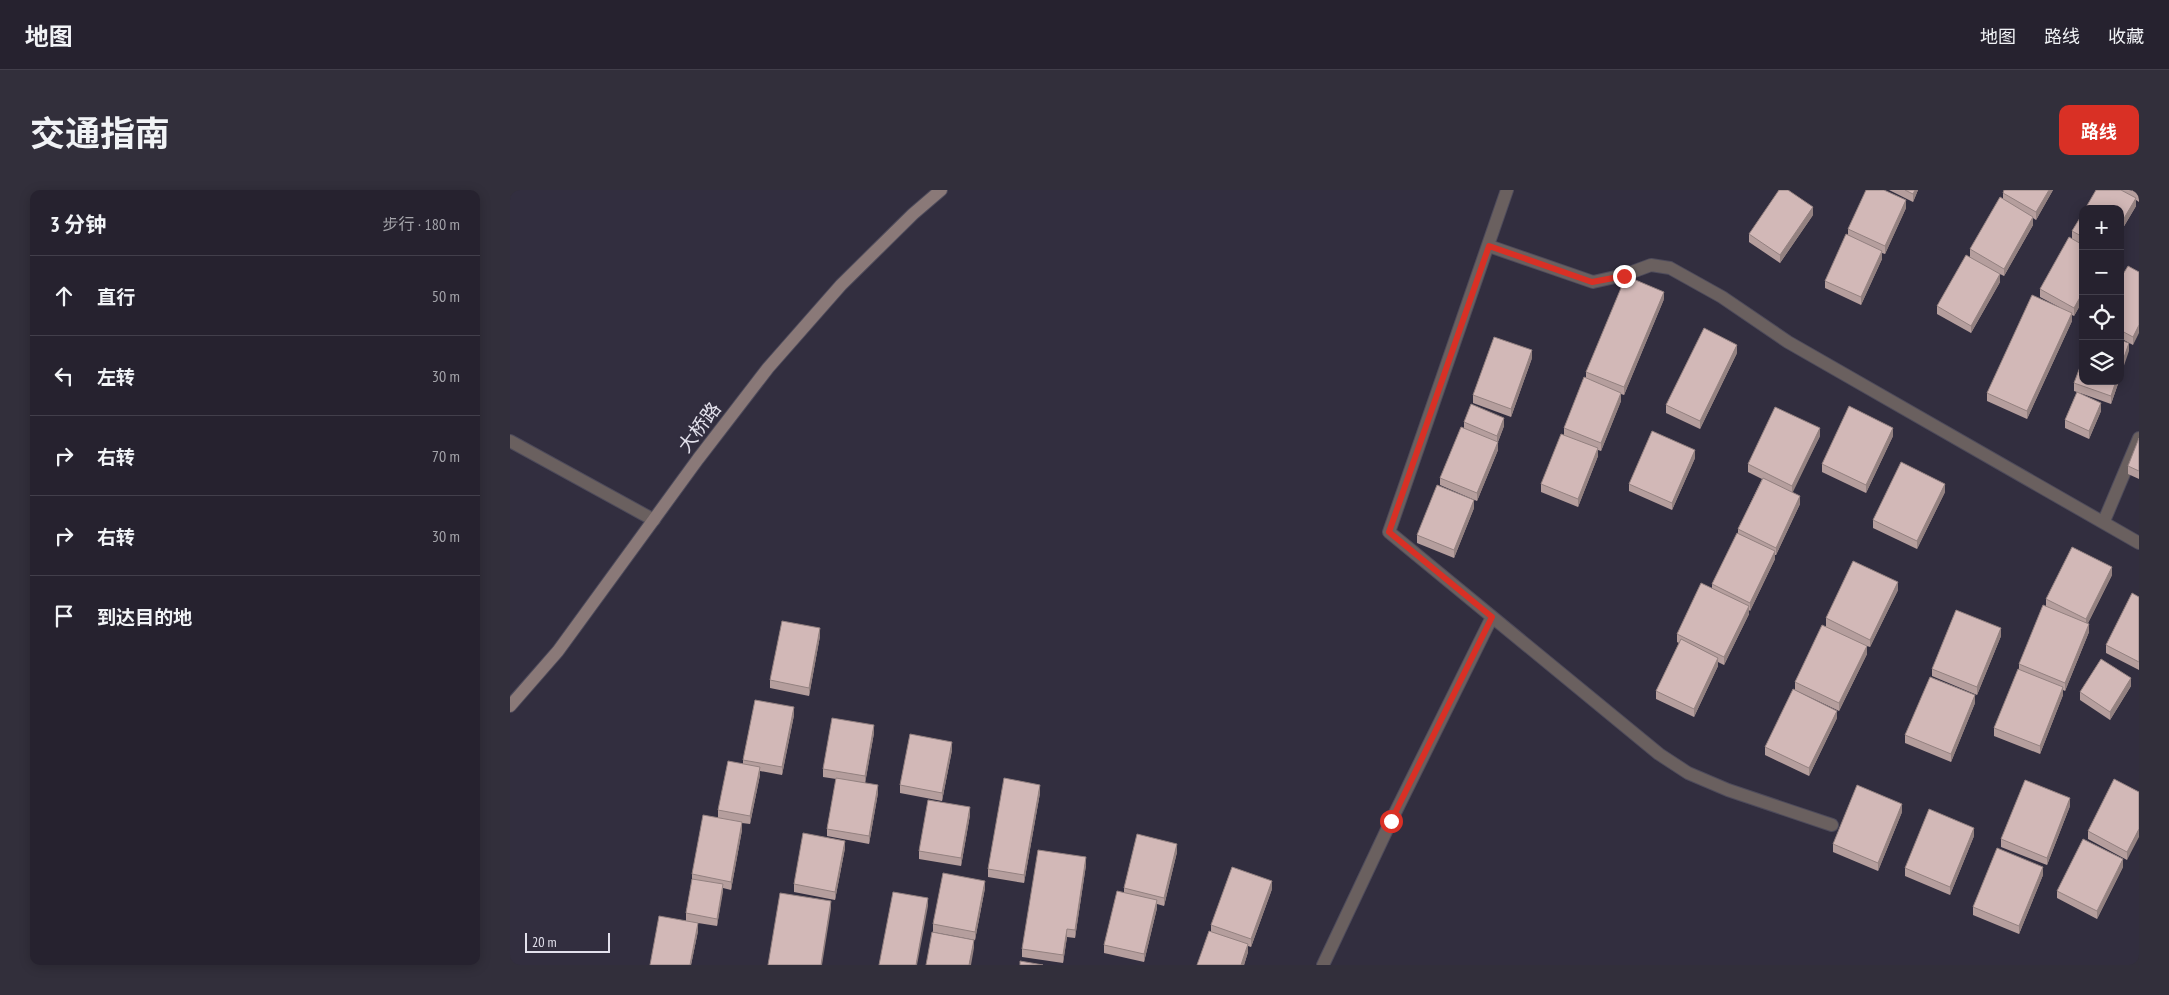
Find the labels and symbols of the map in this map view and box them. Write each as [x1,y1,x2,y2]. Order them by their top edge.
route end [1613,265,1636,288]
street label: 大桥路 [672,397,726,457]
route start [1380,810,1403,833]
scale bar [525,930,610,953]

